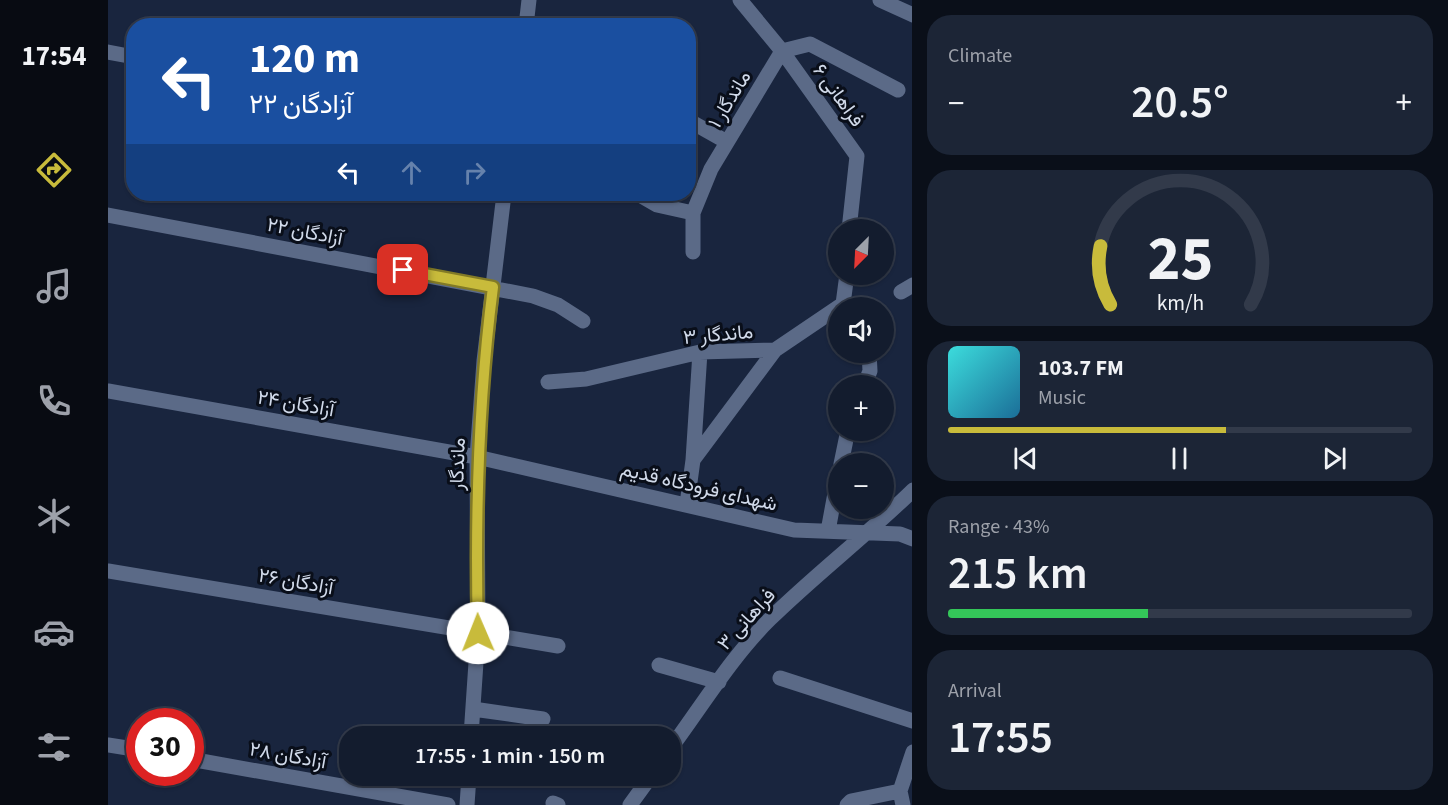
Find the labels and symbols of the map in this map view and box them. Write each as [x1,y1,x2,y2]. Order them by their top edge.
street label: فراهانی ۶ [806,58,871,133]
street label: ماندگار ۱ [702,65,758,134]
street label: آزادگان ۲۲ [264,211,346,253]
north arrow [828,219,894,285]
pin [377,244,428,295]
street label: ماندگار ۳ [682,318,754,352]
street label: آزادگان ۲۴ [255,383,338,425]
street label: ماندگار [443,437,473,492]
street label: شهدای فرودگاه قدیم [618,455,780,519]
street label: آزادگان ۲۶ [256,562,337,603]
street label: فراهانی ۳ [711,582,782,657]
position arrow [446,601,510,665]
speed limit sign: 30 [126,708,204,786]
street label: آزادگان ۲۸ [247,735,330,777]

